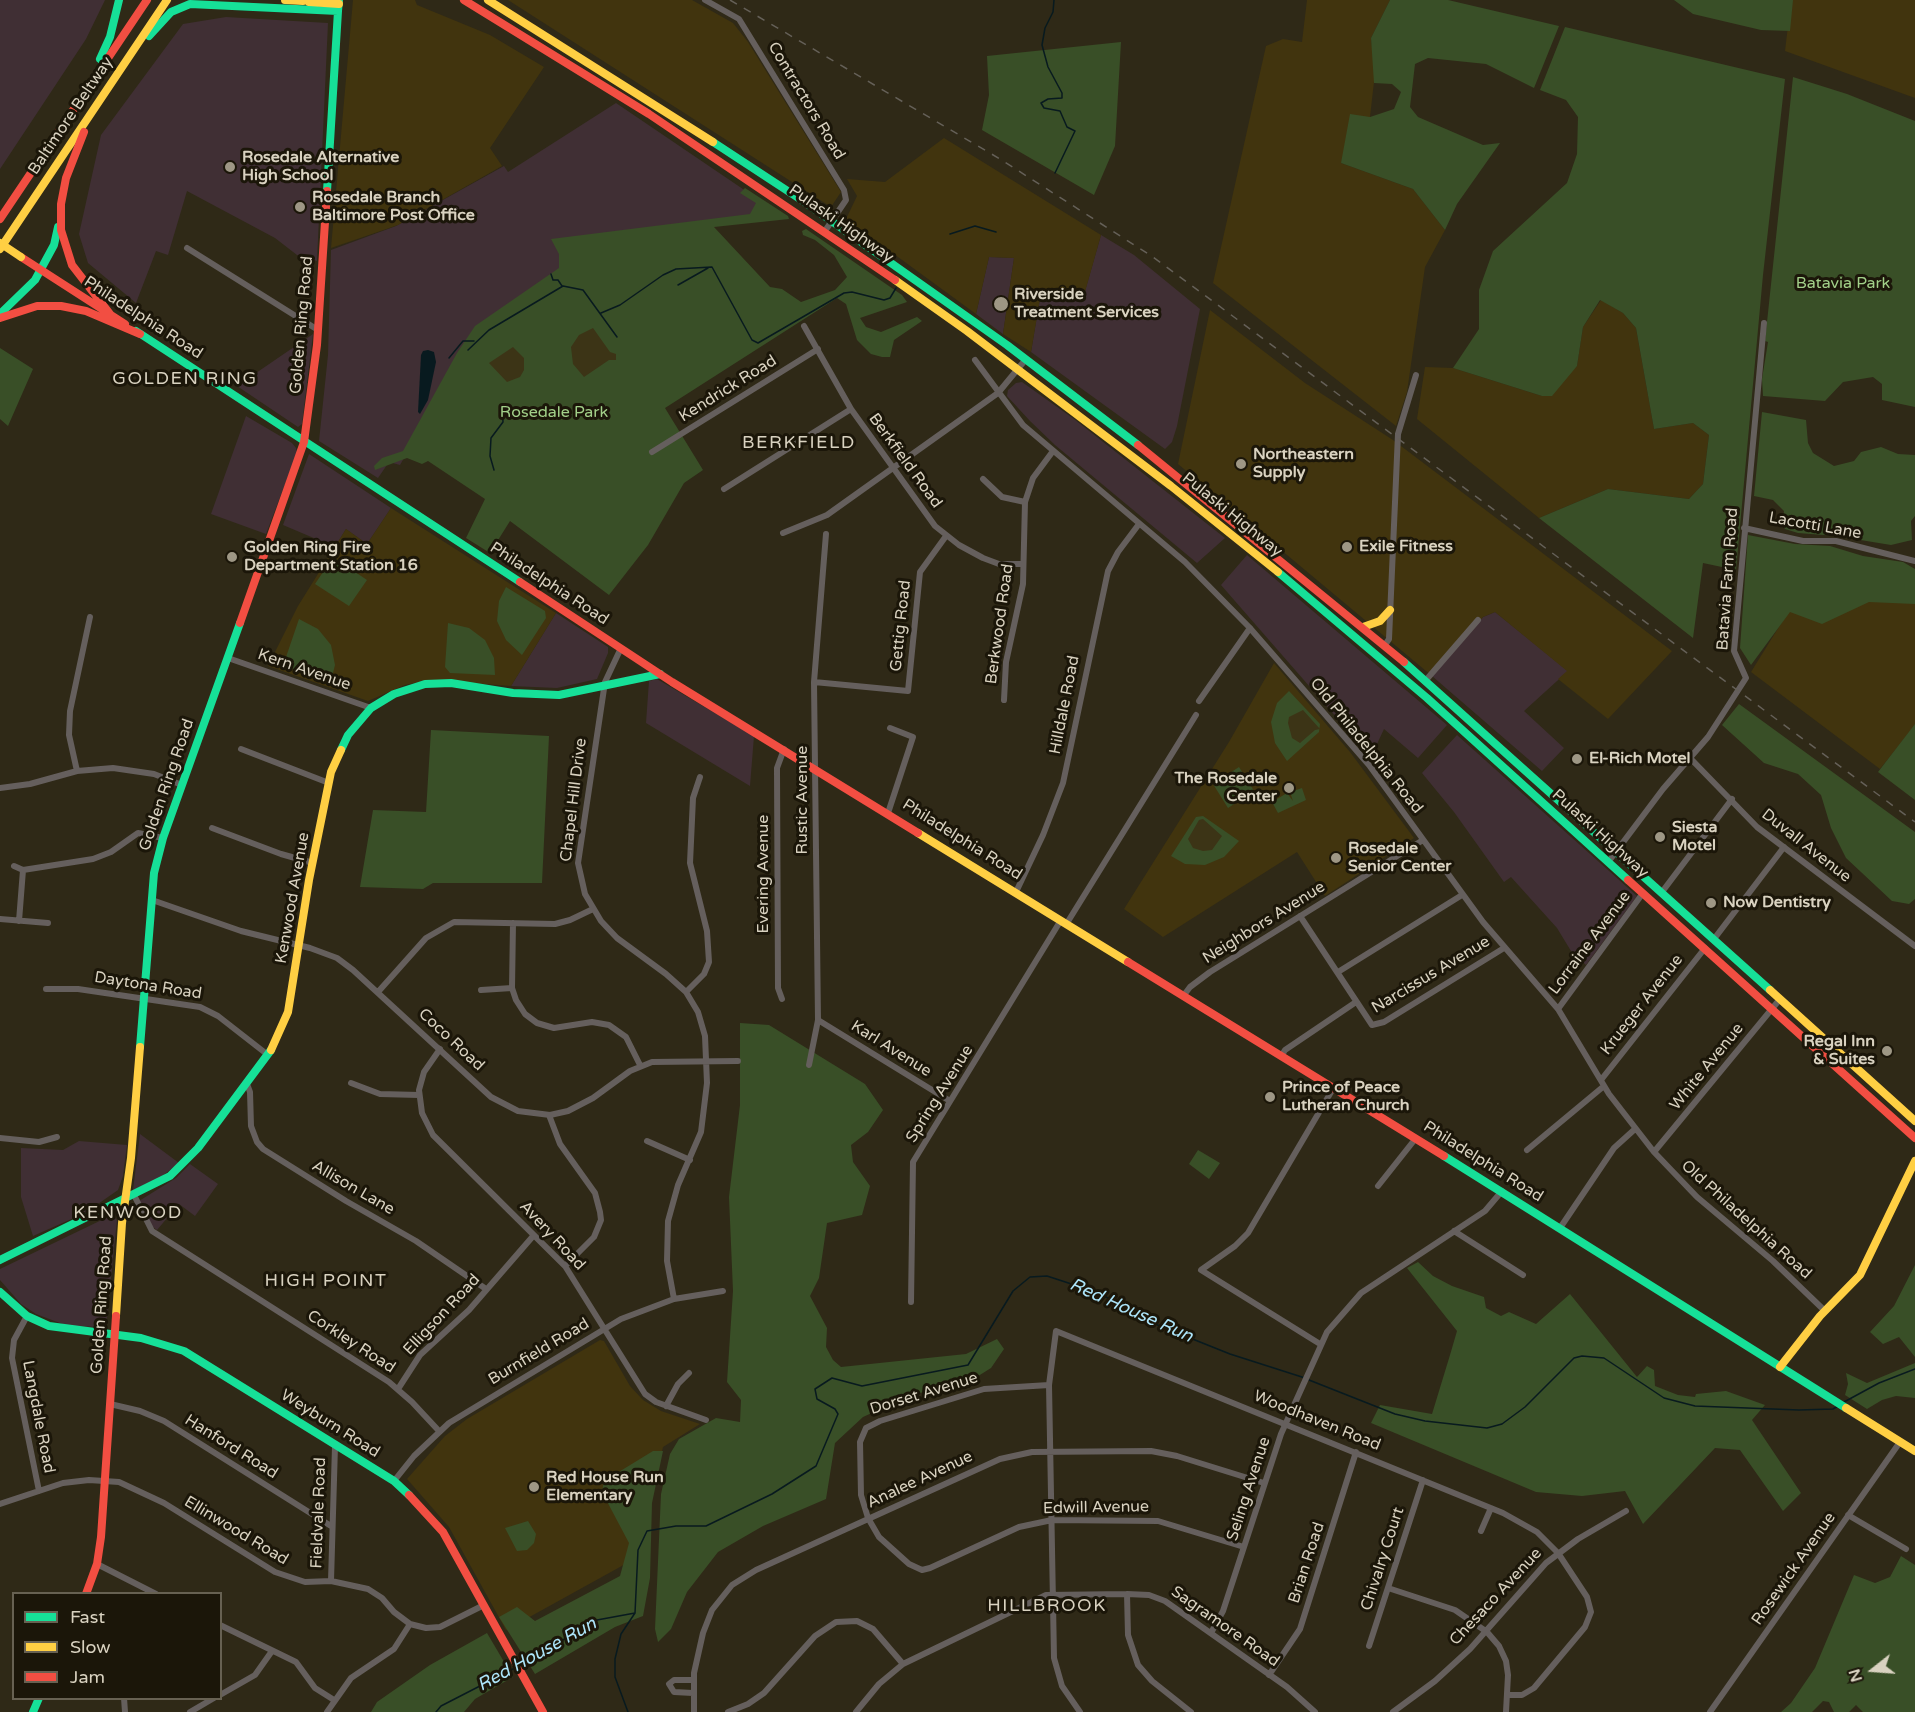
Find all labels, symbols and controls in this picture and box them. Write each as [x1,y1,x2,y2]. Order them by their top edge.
street label: Contractors Road [763,39,849,163]
street label: Baltimore Beltway [25,54,117,178]
place label: Rosedale Alternative High School [242,148,399,186]
marker: Rosedale Alternative High School [223,160,237,174]
street label: Pulaski Highway [785,181,897,267]
place label: Rosedale Branch Baltimore Post Office [312,188,475,226]
marker: Rosedale Branch Baltimore Post Office [293,200,307,214]
street label: Golden Ring Road [286,255,318,395]
street label: Philadelphia Road [80,272,206,364]
park label: Batavia Park [1796,274,1890,294]
place label: Riverside Treatment Services [1014,285,1159,323]
marker: Riverside Treatment Services [992,295,1010,313]
street label: Kendrick Road [676,351,780,427]
district label: GOLDEN RING [112,368,258,390]
park label: Rosedale Park [500,403,608,423]
street label: Berkfield Road [864,410,946,512]
district label: BERKFIELD [742,432,856,454]
place label: Northeastern Supply [1253,445,1354,483]
marker: Northeastern Supply [1234,457,1248,471]
street label: Pulaski Highway [1178,469,1286,561]
street label: Batavia Farm Road [1713,507,1743,651]
street label: Lacotti Lane [1767,508,1863,544]
place label: Exile Fitness [1359,537,1453,557]
place label: Golden Ring Fire Department Station 16 [244,538,418,576]
street label: Philadelphia Road [486,538,612,630]
marker: Exile Fitness [1340,540,1354,554]
marker: Golden Ring Fire Department Station 16 [225,550,239,564]
street label: Berkwood Road [982,563,1018,685]
street label: Gettig Road [887,579,915,673]
street label: Kern Avenue [255,645,353,695]
street label: Hilldale Road [1046,654,1084,756]
street label: Old Philadelphia Road [1305,674,1427,818]
street label: Golden Ring Road [135,716,199,854]
street label: Chapel Hill Drive [557,737,591,863]
street label: Rustic Avenue [793,746,813,854]
place label: El-Rich Motel [1589,749,1691,769]
marker: El-Rich Motel [1570,752,1584,766]
place label: The Rosedale Center [1174,769,1277,807]
marker: The Rosedale Center [1282,781,1296,795]
street label: Pulaski Highway [1548,786,1652,882]
street label: Philadelphia Road [899,795,1025,885]
street label: Duvall Avenue [1757,805,1855,887]
street label: Evering Avenue [754,815,774,933]
place label: Siesta Motel [1672,818,1717,856]
marker: Siesta Motel [1653,830,1667,844]
street label: Kenwood Avenue [272,831,314,965]
place label: Rosedale Senior Center [1348,839,1451,877]
marker: Rosedale Senior Center [1329,851,1343,865]
street label: Neighbors Avenue [1199,878,1329,968]
street label: Lorraine Avenue [1545,888,1635,998]
place label: Now Dentistry [1723,893,1831,913]
marker: Now Dentistry [1704,896,1718,910]
street label: Narcissus Avenue [1368,932,1494,1018]
street label: Krueger Avenue [1597,951,1687,1059]
street label: Daytona Road [93,968,203,1004]
street label: Coco Road [414,1005,488,1075]
street label: Karl Avenue [847,1017,935,1081]
street label: White Avenue [1666,1020,1748,1114]
place label: Regal Inn & Suites [1803,1032,1875,1070]
street label: Spring Avenue [902,1042,978,1146]
marker: Regal Inn & Suites [1880,1044,1894,1058]
place label: Prince of Peace Lutheran Church [1282,1078,1410,1116]
marker: Prince of Peace Lutheran Church [1263,1090,1277,1104]
street label: Philadelphia Road [1420,1117,1546,1207]
street label: Old Philadelphia Road [1677,1156,1815,1284]
street label: Allison Lane [308,1157,398,1219]
street label: Avery Road [515,1197,589,1275]
district label: KENWOOD [73,1202,183,1224]
street label: Golden Ring Road [88,1235,116,1375]
district label: HIGH POINT [265,1270,387,1292]
street label: Elligson Road [400,1271,484,1359]
water label: Red House Run [1066,1274,1196,1348]
street label: Corkley Road [303,1306,399,1378]
street label: Burnfield Road [485,1314,593,1390]
street label: Langdale Road [18,1359,58,1475]
street label: Dorset Avenue [868,1368,980,1420]
street label: Weyburn Road [277,1386,383,1462]
street label: Woodhaven Road [1251,1387,1383,1455]
street label: Hanford Road [181,1411,281,1483]
street label: Seling Avenue [1223,1435,1275,1543]
street label: Analee Avenue [864,1447,976,1513]
street label: Fieldvale Road [307,1457,331,1569]
place label: Red House Run Elementary [546,1468,664,1506]
marker: Red House Run Elementary [527,1480,541,1494]
street label: Ellinwood Road [180,1492,292,1570]
street label: Edwill Avenue [1043,1497,1149,1519]
street label: Chivalry Court [1357,1505,1409,1613]
street label: Rosewick Avenue [1748,1509,1840,1629]
street label: Brian Road [1285,1520,1329,1606]
street label: Chesaco Avenue [1446,1544,1546,1650]
street label: Sagramore Road [1167,1582,1283,1672]
legend [12,1592,222,1700]
district label: HILLBROOK [987,1595,1107,1617]
text: Fast [70,1606,105,1628]
water label: Red House Run [474,1613,600,1697]
text: Slow [70,1636,111,1658]
north arrow [1843,1640,1903,1700]
text: Jam [70,1666,105,1688]
text: N [1844,1666,1867,1684]

